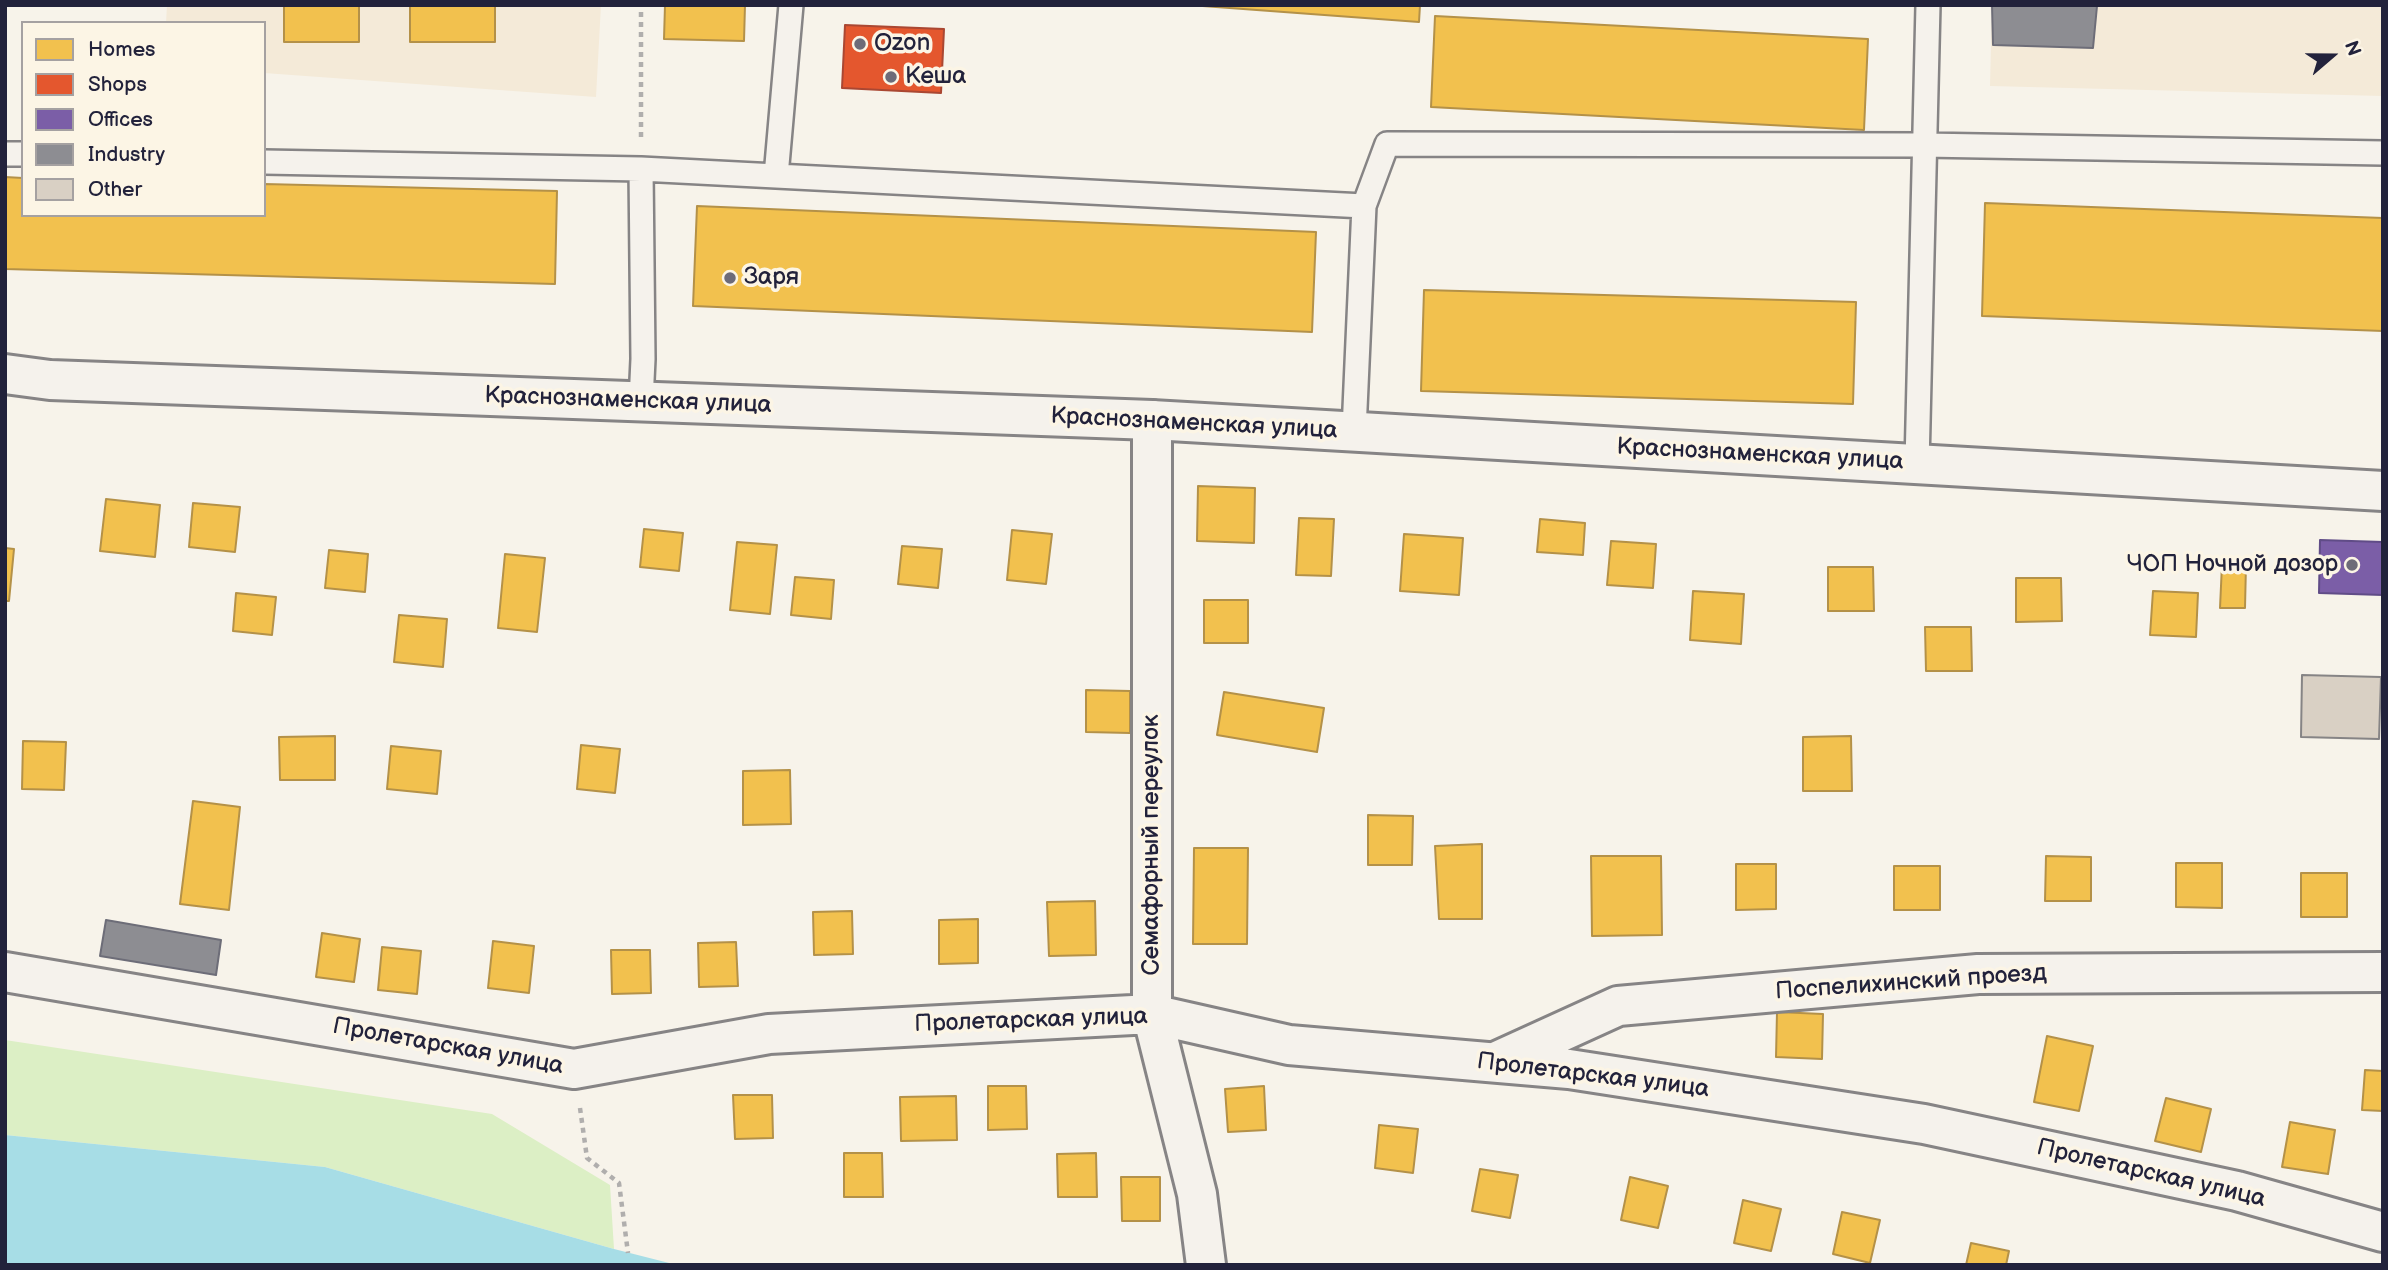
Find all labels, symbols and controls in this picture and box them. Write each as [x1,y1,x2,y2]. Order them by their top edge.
legend [21,21,266,217]
north arrow [2297,21,2367,91]
place label: Ozon [874,30,930,58]
marker: Ozon [852,36,868,52]
text: Homes [88,37,156,62]
text: N [2339,38,2365,59]
place label: Кеша [905,63,967,91]
marker: Кеша [883,69,899,85]
text: Shops [88,72,147,97]
text: Offices [88,107,153,132]
text: Industry [88,142,165,167]
text: Other [88,177,142,202]
place label: Заря [744,264,799,292]
marker: Заря [722,270,738,286]
street label: Краснознаменская улица [484,382,772,420]
street label: Краснознаменская улица [1050,402,1338,446]
street label: Краснознаменская улица [1616,433,1904,477]
place label: ЧОП Ночной дозор [2127,551,2338,579]
marker: ЧОП Ночной дозор [2344,557,2360,573]
street label: Семафорный переулок [1138,715,1166,975]
street label: Поспелихинский проезд [1774,959,2048,1007]
street label: Пролетарская улица [914,1003,1148,1039]
street label: Пролетарская улица [330,1013,566,1081]
street label: Пролетарская улица [1475,1047,1711,1105]
street label: Пролетарская улица [2034,1134,2268,1214]

